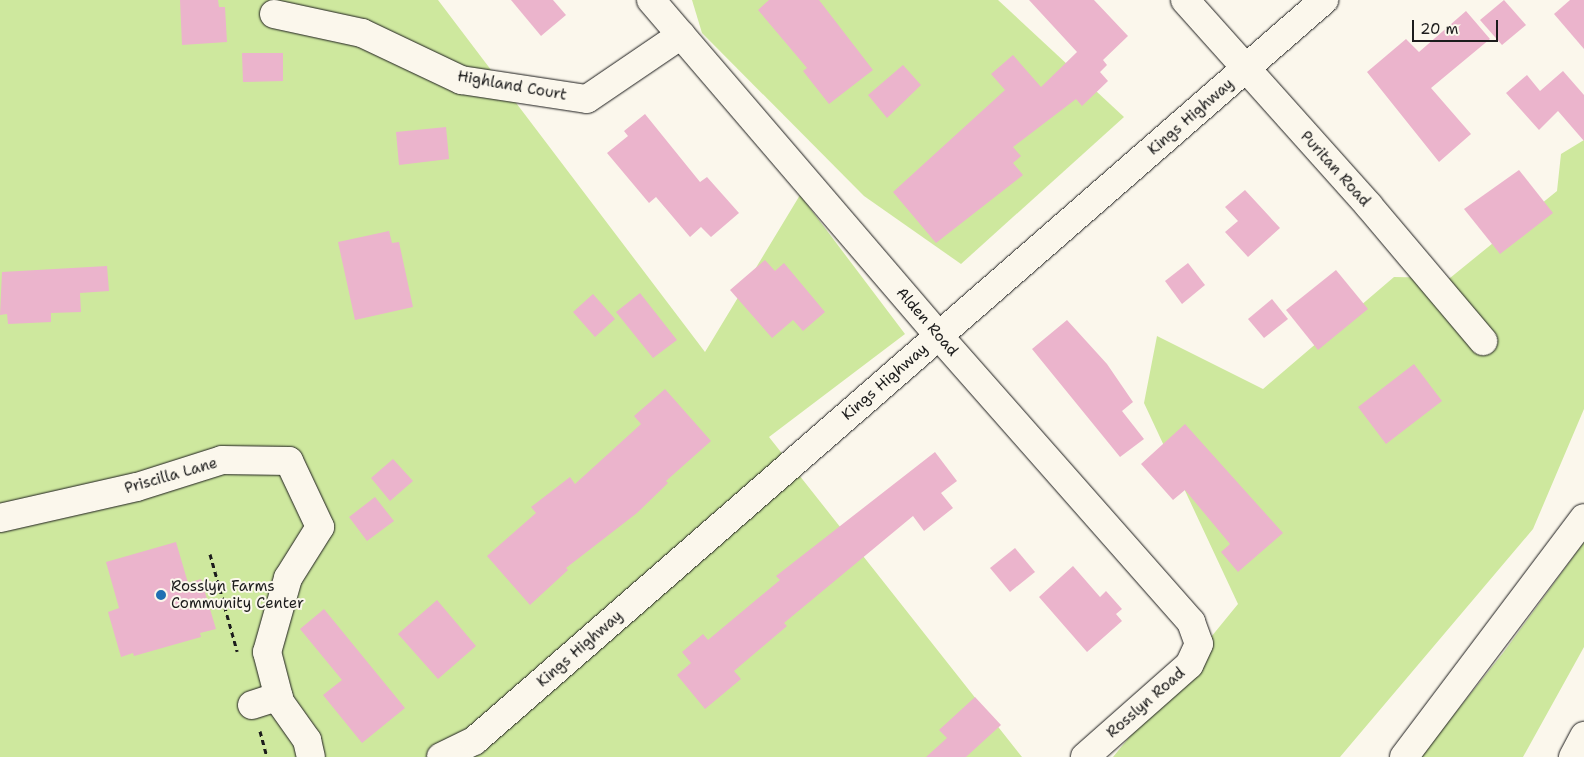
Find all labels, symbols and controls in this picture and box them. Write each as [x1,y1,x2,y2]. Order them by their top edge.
scale bar [1414,10,1500,42]
text: 20 m [1420,19,1459,39]
street label: Highland Court [456,68,568,104]
street label: Kings Highway [1144,75,1238,159]
street label: Puritan Road [1296,128,1374,210]
street label: Alden Road [892,284,962,360]
street label: Kings Highway [838,340,932,424]
street label: Priscilla Lane [122,454,220,498]
place label: Rosslyn Farms Community Center [171,577,304,612]
marker: Rosslyn Farms Community Center [155,589,167,601]
street label: Kings Highway [533,607,627,691]
street label: Rosslyn Road [1103,664,1189,742]

